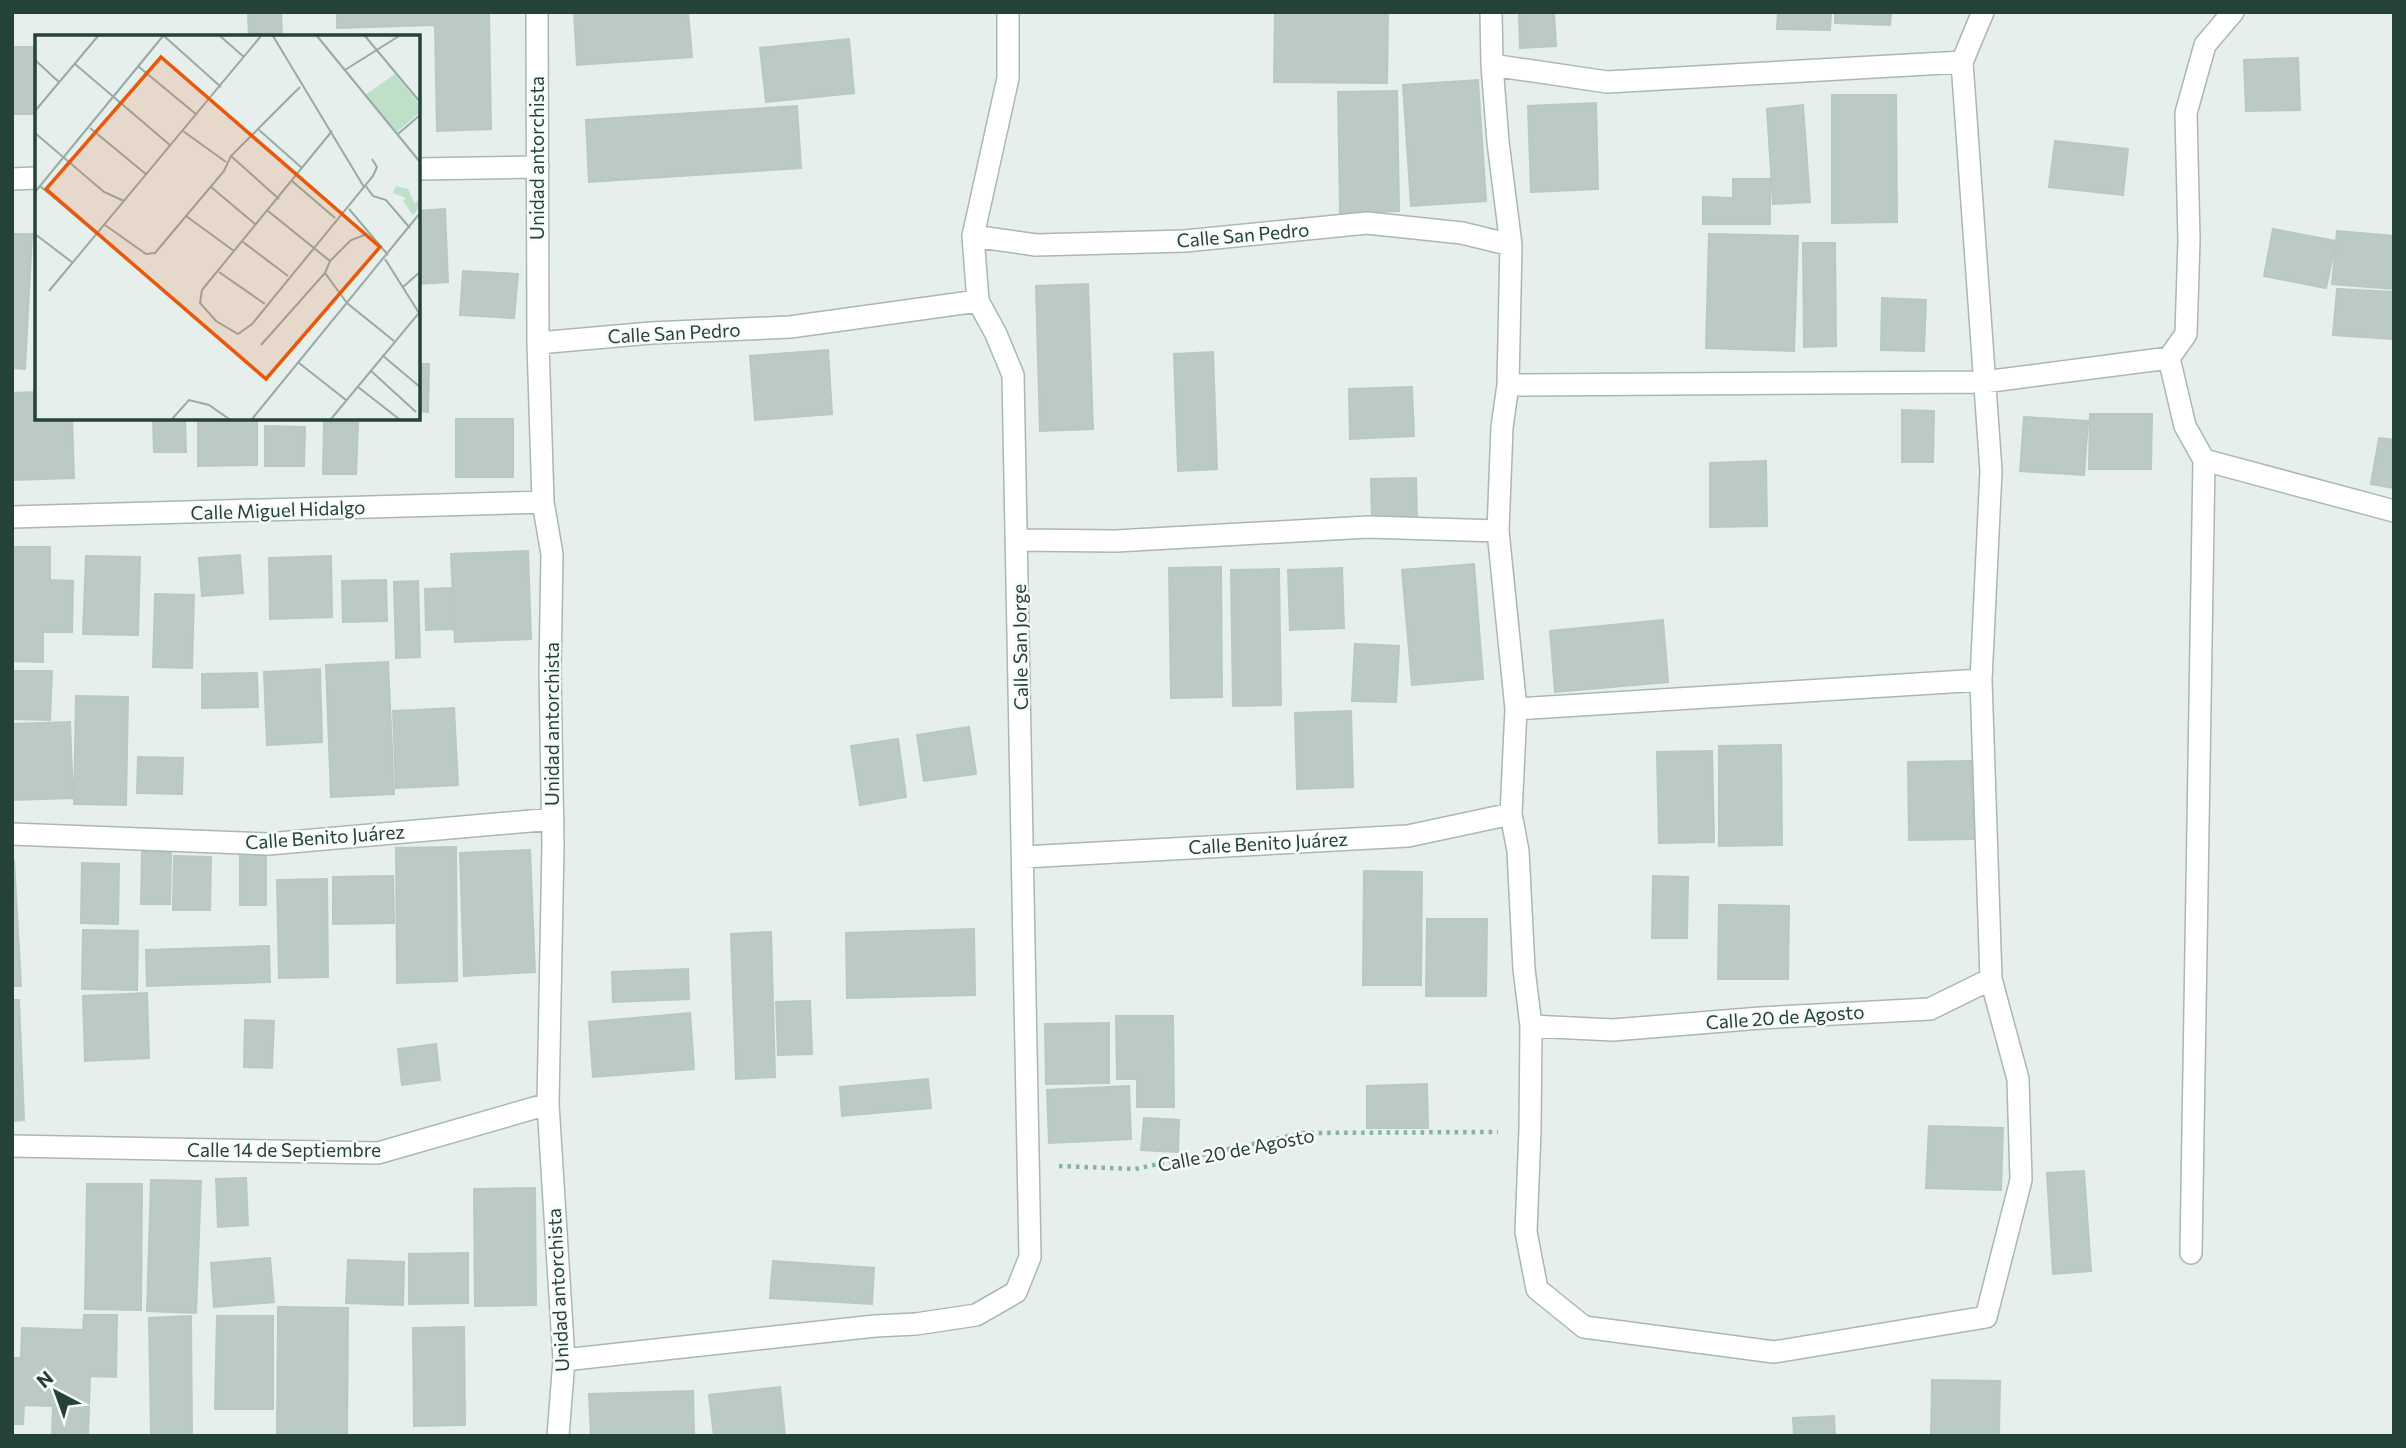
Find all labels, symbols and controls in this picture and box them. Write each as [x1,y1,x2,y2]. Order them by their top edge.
inset map [35,35,420,420]
street label: Unidad antorchista [525,76,548,240]
street label: Calle San Pedro [1176,217,1310,252]
street label: Calle San Pedro [607,318,741,347]
street label: Calle Miguel Hidalgo [190,495,366,524]
street label: Calle San Jorge [1007,584,1032,710]
street label: Unidad antorchista [540,642,563,806]
street label: Calle Benito Juárez [245,819,405,854]
street label: Calle Benito Juárez [1188,827,1348,858]
street label: Calle 20 de Agosto [1705,999,1865,1034]
street label: Calle 20 de Agosto [1156,1123,1316,1176]
street label: Calle 14 de Septiembre [187,1138,381,1161]
street label: Unidad antorchista [542,1208,573,1372]
north arrow [21,1357,91,1427]
text: N [32,1365,57,1392]

